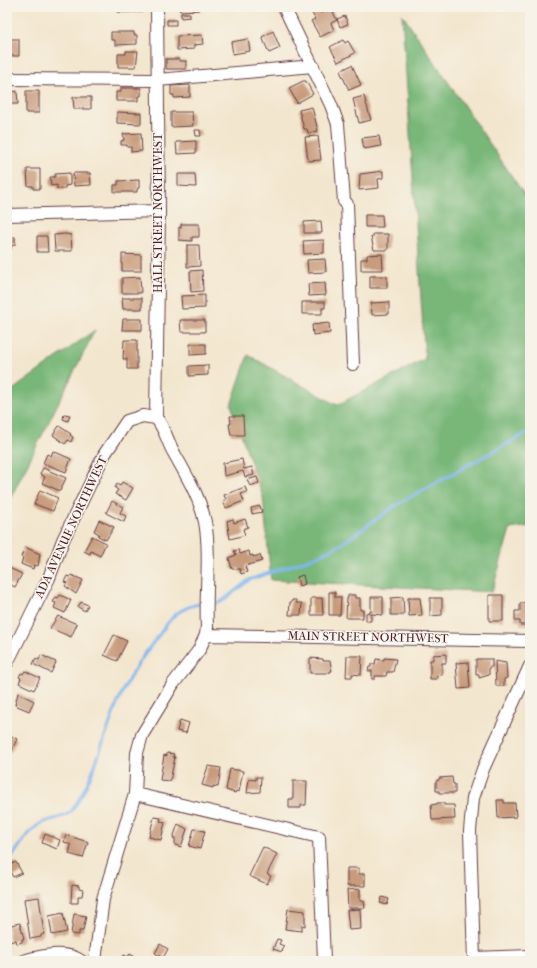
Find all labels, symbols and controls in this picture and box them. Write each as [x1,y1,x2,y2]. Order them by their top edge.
street label: HALL STREET NORTHWEST [151,132,165,293]
street label: ADA AVENUE NORTHWEST [31,453,111,601]
street label: MAIN STREET NORTHWEST [287,629,450,645]

